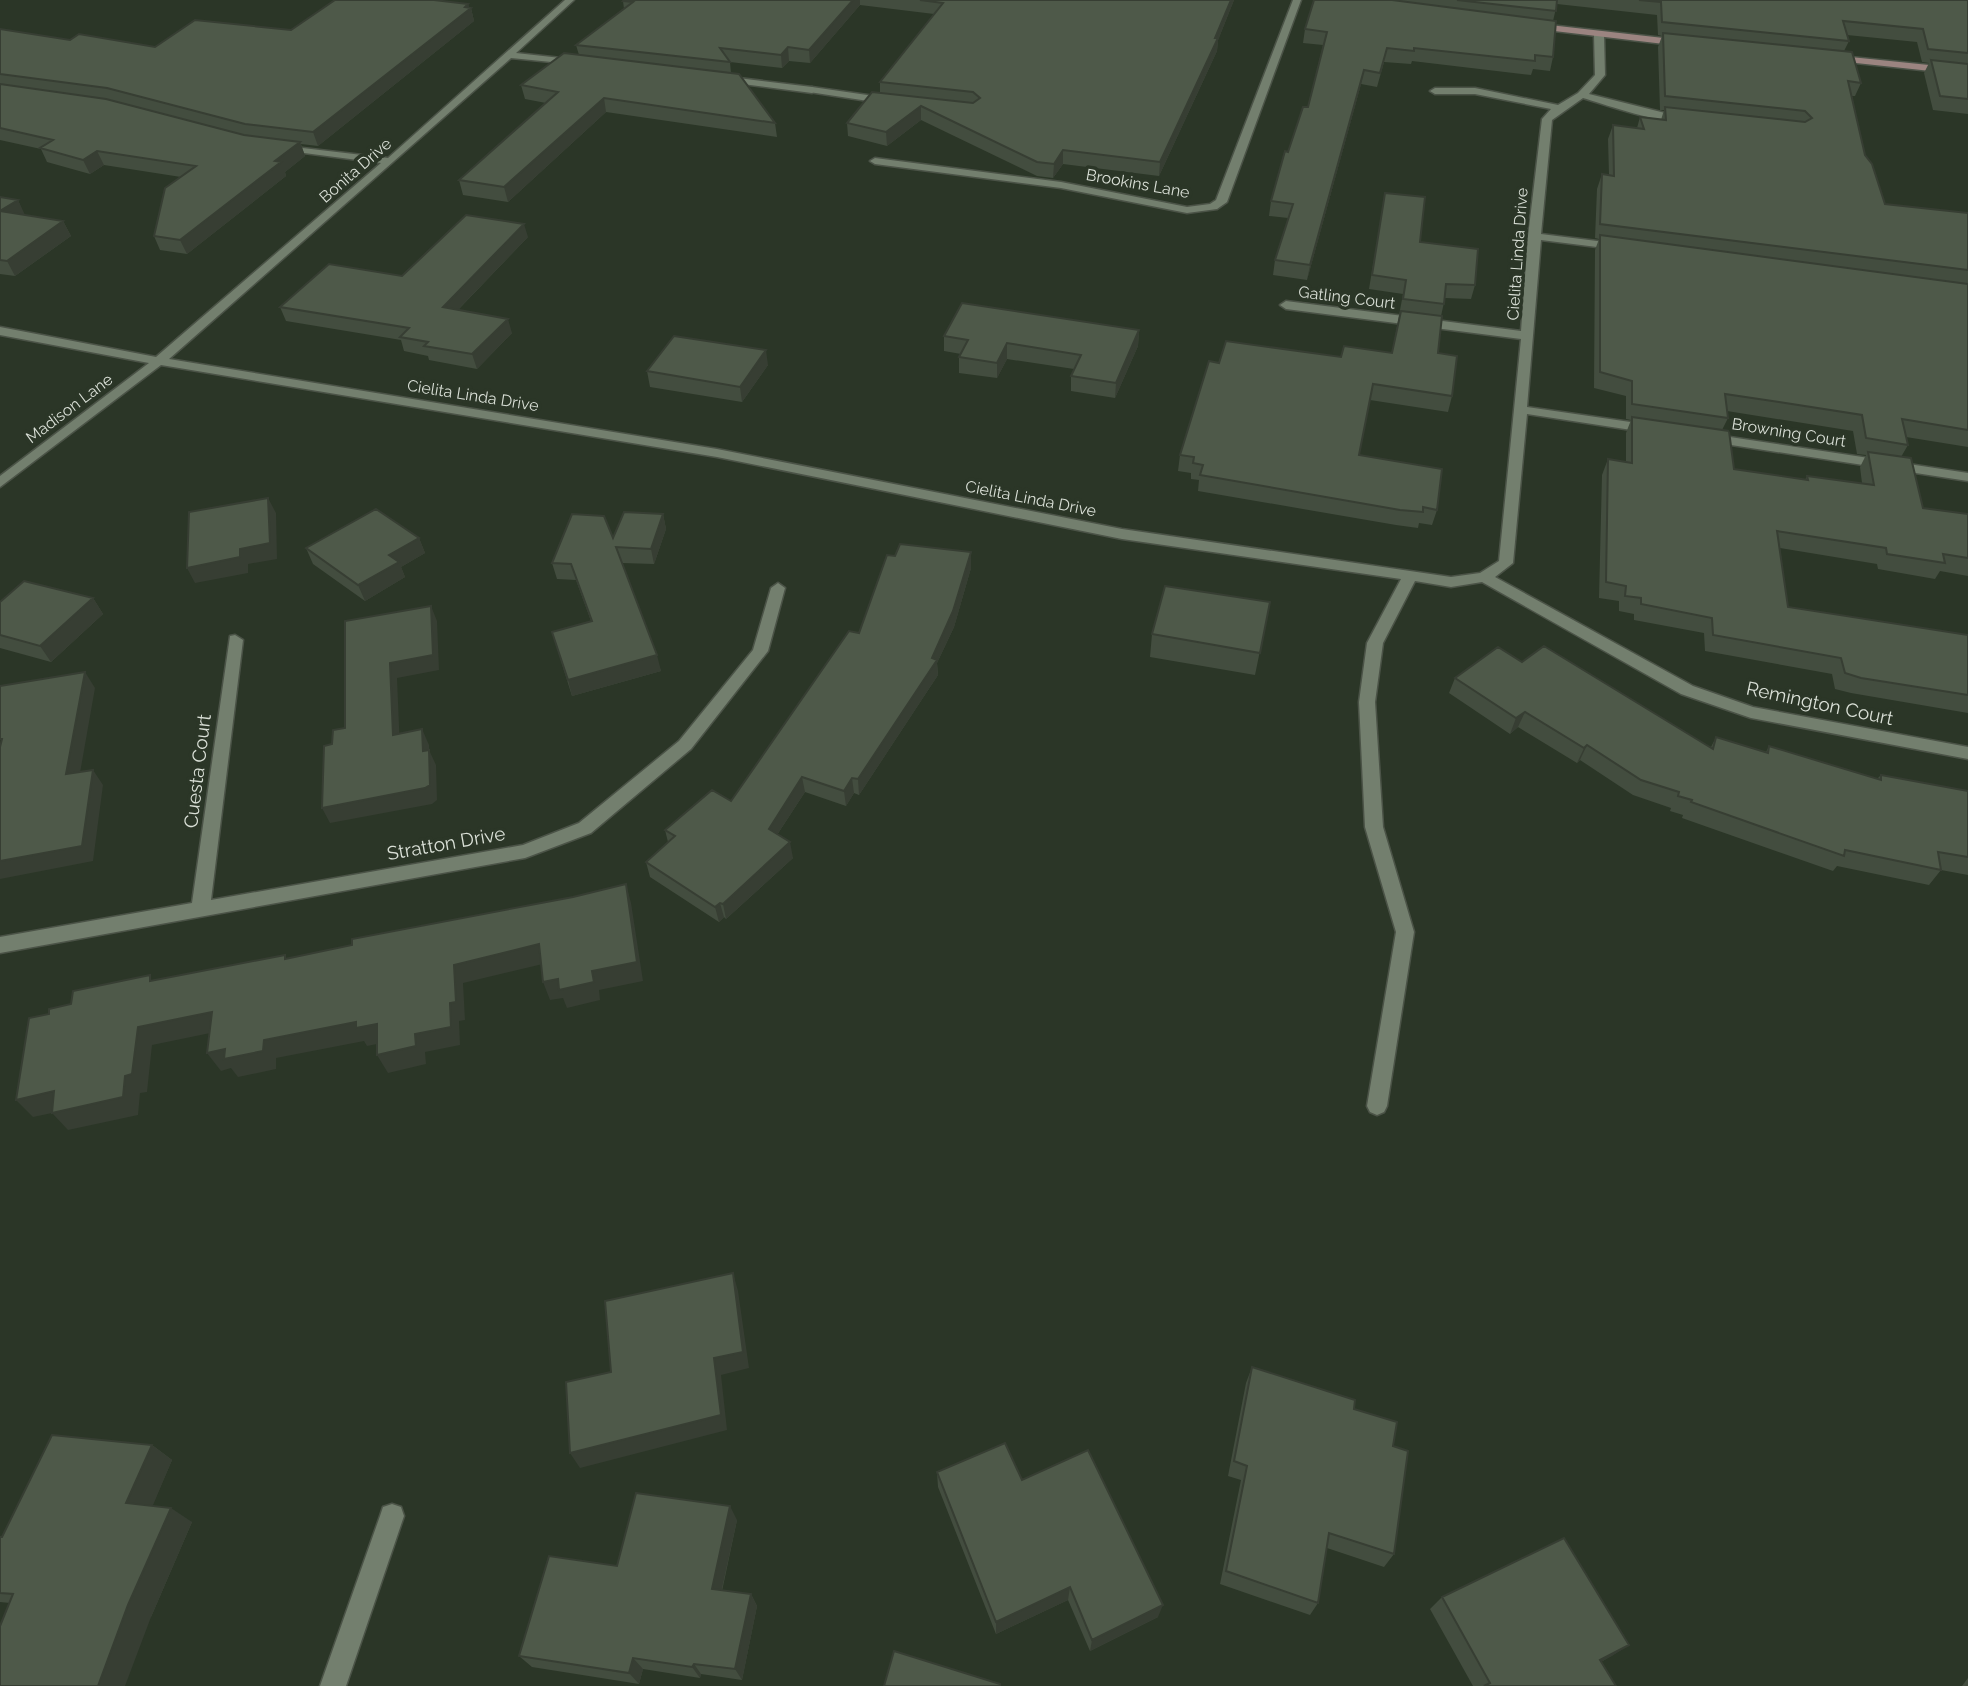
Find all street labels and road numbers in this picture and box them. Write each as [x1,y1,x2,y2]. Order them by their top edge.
street label: Bonita Drive [315,134,395,207]
street label: Brookins Lane [1085,165,1191,202]
street label: Cielita Linda Drive [1503,187,1532,321]
street label: Gatling Court [1297,282,1397,313]
street label: Madison Lane [22,370,116,447]
street label: Cielita Linda Drive [406,376,540,415]
street label: Browning Court [1730,414,1848,451]
street label: Cielita Linda Drive [964,476,1098,520]
street label: Remington Court [1744,677,1896,729]
street label: Cuesta Court [179,712,215,829]
street label: Stratton Drive [385,822,507,864]

